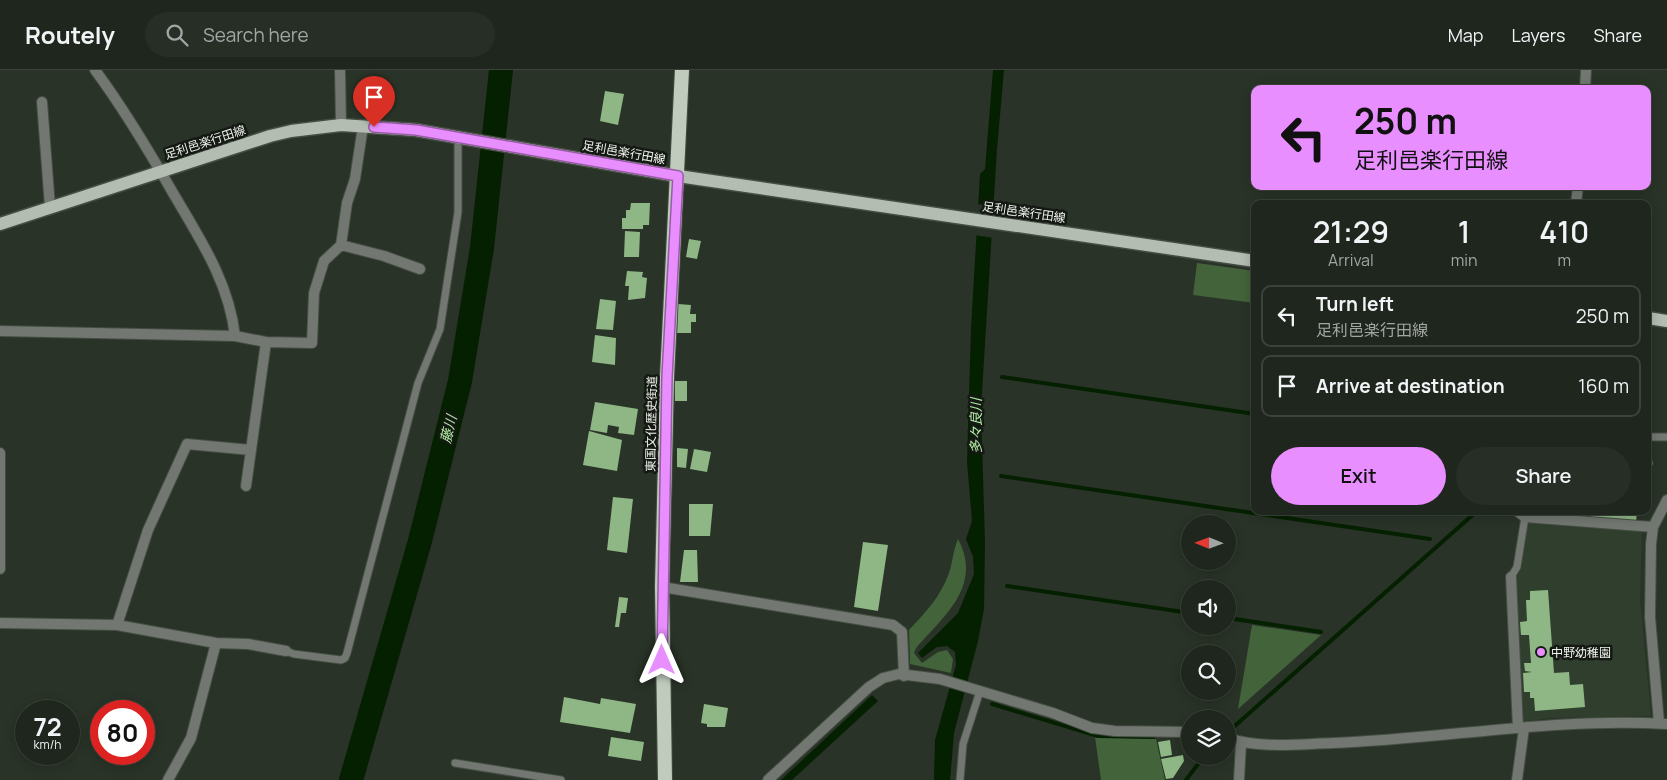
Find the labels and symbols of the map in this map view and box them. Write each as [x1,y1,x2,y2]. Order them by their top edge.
pin [353,76,395,127]
street label: 足利邑楽行田線 [162,121,248,163]
street label: 足利邑楽行田線 [581,136,667,168]
street label: 足利邑楽行田線 [981,198,1067,226]
street label: 東国文化歴史街道 [642,376,660,472]
water label: 多々良川 [966,396,985,454]
water label: 藤川 [435,411,461,445]
north arrow [1181,515,1236,570]
position arrow [635,633,687,685]
place label: 中野幼稚園 [1551,644,1611,661]
marker: 中野幼稚園 [1535,646,1547,658]
speed limit sign: 80 [90,700,155,765]

